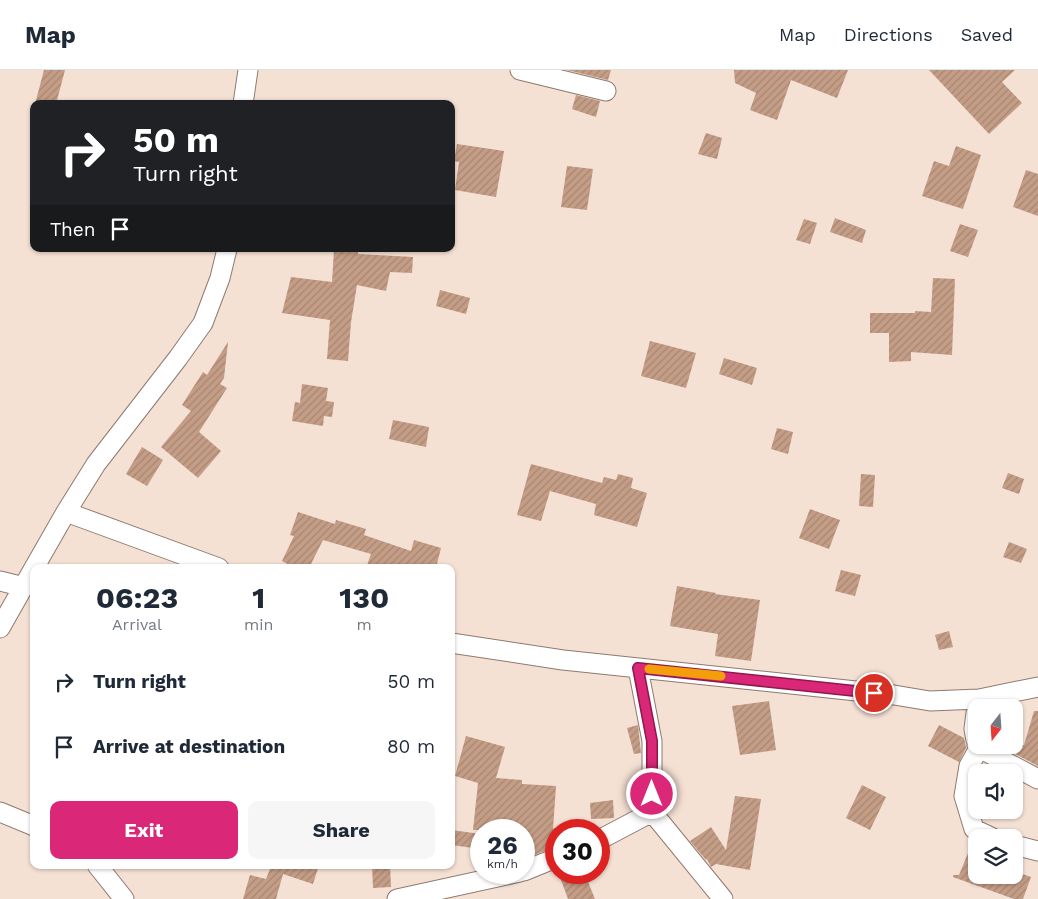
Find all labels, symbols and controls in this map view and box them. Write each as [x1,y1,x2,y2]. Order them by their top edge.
text: Map [25,21,76,49]
text: Map [779,24,816,45]
text: Directions [844,24,933,45]
text: Saved [961,24,1013,45]
text: 50 m [133,119,219,161]
icon: right [50,120,115,185]
text: Turn right [133,161,238,186]
icon: arrive [106,215,134,243]
text: Then [50,218,96,241]
text: 06:23 [96,580,178,615]
text: 1 [252,580,265,615]
text: 130 [339,580,389,615]
text: Arrival [112,615,162,634]
text: min [244,615,273,634]
text: m [357,615,372,634]
icon: right [50,668,78,696]
text: Turn right [93,670,186,693]
text: 50 m [388,670,435,693]
pin [853,672,895,714]
icon: arrive [860,679,888,707]
north arrow [968,699,1022,754]
map controls [968,699,1023,884]
icon: arrive [50,733,78,761]
text: Arrive at destination [93,735,285,758]
text: 80 m [387,735,435,758]
button: sound [968,764,1023,819]
position arrow [625,767,677,819]
button: Exit [50,801,238,859]
button: Share [248,801,435,859]
speed limit sign: 30 [545,819,610,884]
button: layers [968,829,1023,884]
text: 26 [487,831,518,860]
text: km/h [487,857,518,871]

